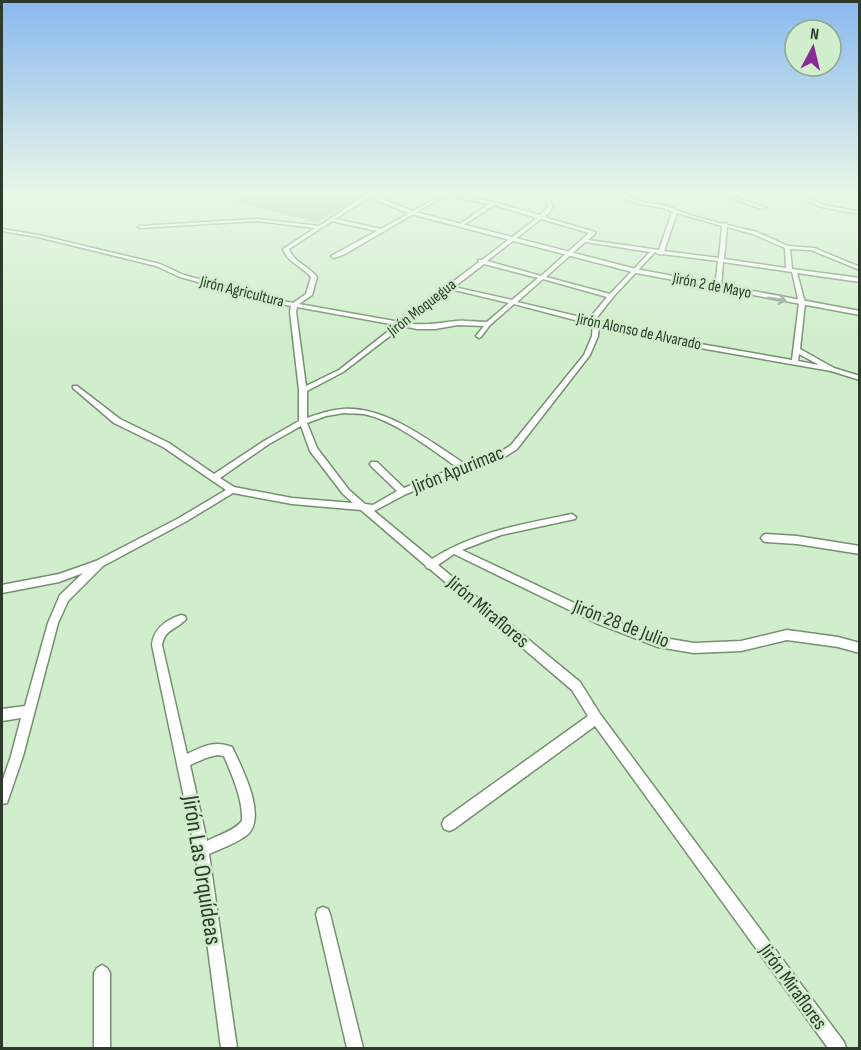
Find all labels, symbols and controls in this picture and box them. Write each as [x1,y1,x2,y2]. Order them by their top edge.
north arrow [783,18,843,78]
text: N [809,25,820,45]
street label: Jirón 2 de Mayo [670,269,753,303]
street label: Jirón Agricultura [197,272,286,312]
street label: Jirón Moquegua [383,275,460,341]
one-way arrow [766,293,786,304]
street label: Jirón Alonso de Alvarado [574,309,703,354]
street label: Jirón Apurimac [408,441,507,500]
street label: Jirón Miraflores [441,570,534,653]
street label: Jirón 28 de Julio [568,594,673,653]
street label: Jirón Las Orquídeas [176,792,228,947]
street label: Jirón Miraflores [753,939,832,1034]

